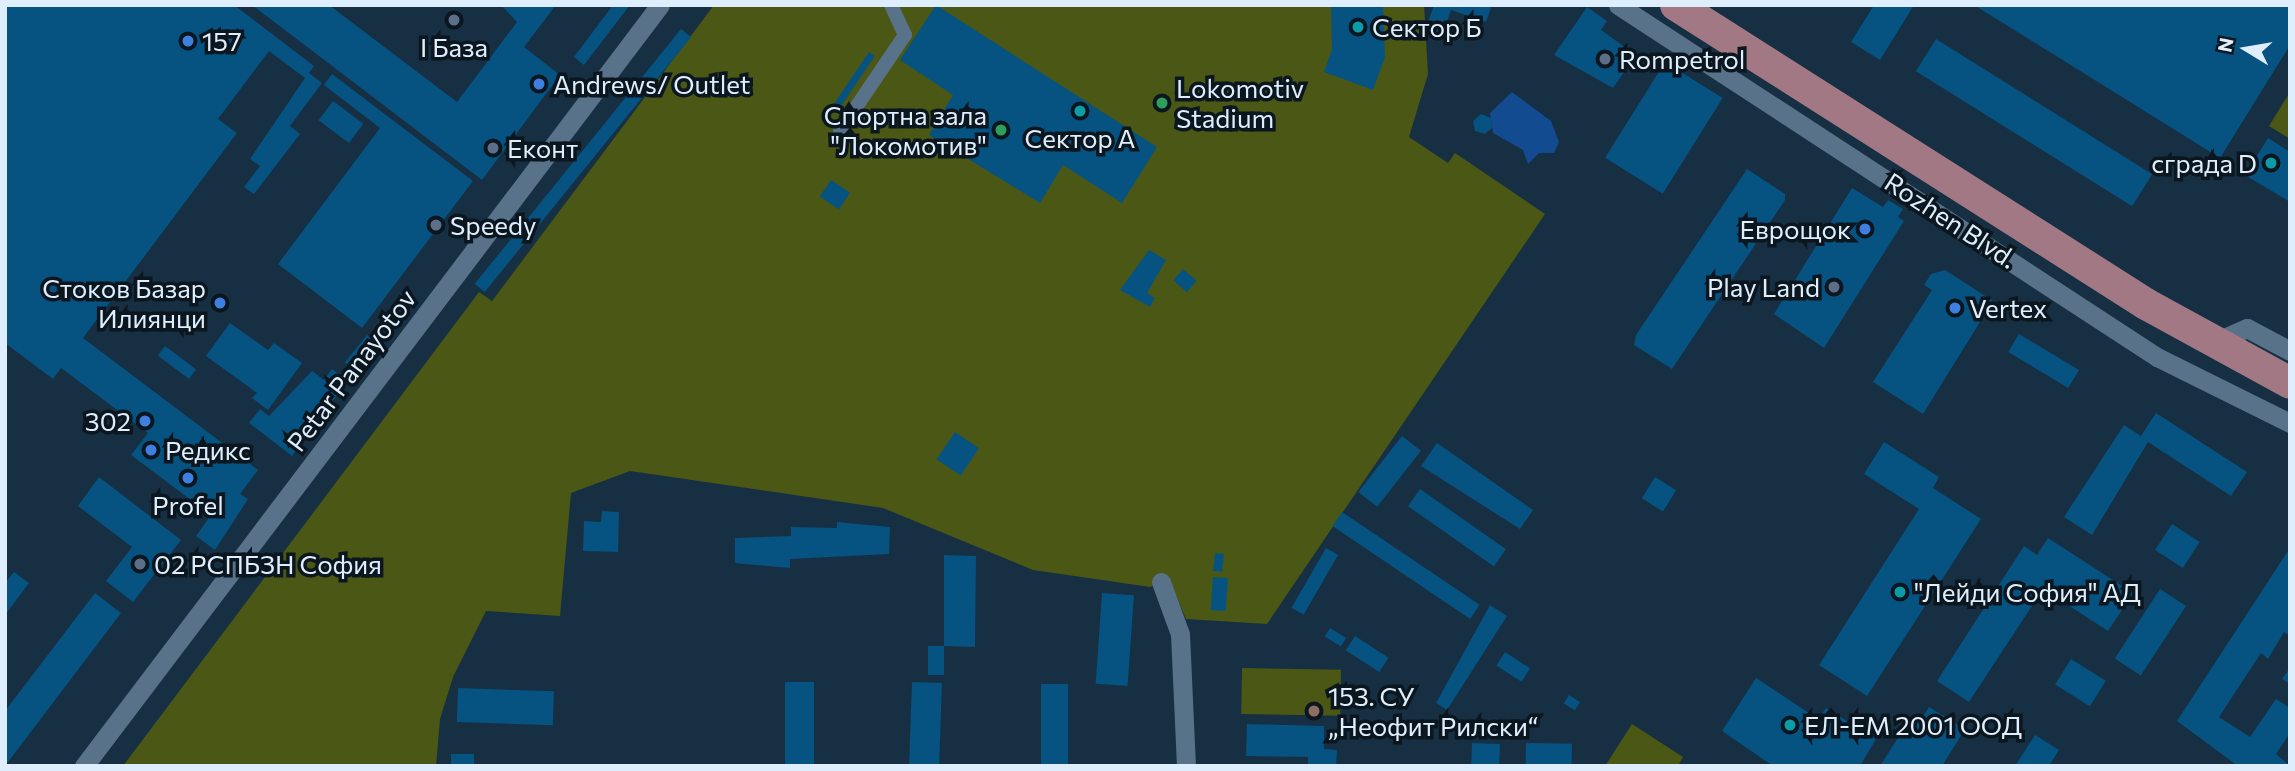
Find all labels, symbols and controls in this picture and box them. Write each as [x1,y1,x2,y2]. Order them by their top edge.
place label: Сектор Б [1372,11,1481,43]
marker: I База [446,12,462,28]
north arrow [2211,14,2281,84]
marker: Сектор Б [1350,19,1366,35]
place label: 157 [202,25,242,57]
place label: I База [420,31,488,63]
marker: 157 [180,33,196,49]
text: N [2212,36,2238,54]
place label: Rompetrol [1619,43,1745,75]
marker: Rompetrol [1597,51,1613,67]
place label: Andrews/ Outlet [553,68,751,100]
place label: Lokomotiv Stadium [1176,72,1304,134]
marker: Andrews/ Outlet [531,76,547,92]
marker: Lokomotiv Stadium [1154,95,1170,111]
place label: Спортна зала "Локомотив" [824,99,987,160]
marker: Сектор А [1072,103,1088,119]
marker: Спортна зала "Локомотив" [993,122,1009,138]
place label: Сектор А [1024,122,1136,154]
place label: Еконт [507,132,578,164]
marker: Еконт [485,140,501,156]
place label: сграда D [2151,147,2257,179]
marker: сграда D [2263,155,2279,171]
street label: Rozhen Blvd. [1879,166,2023,274]
place label: Speedy [450,209,537,241]
place label: Еврощок [1740,213,1851,245]
marker: Speedy [428,217,444,233]
marker: Еврощок [1857,221,1873,237]
place label: Play Land [1707,271,1820,303]
place label: Стоков Базар Илиянци [42,272,206,334]
marker: Play Land [1826,279,1842,295]
street label: Petar Panayotov [280,283,422,457]
place label: Vertex [1969,292,2047,324]
marker: Стоков Базар Илиянци [212,295,228,311]
marker: Vertex [1947,300,1963,316]
place label: 302 [85,405,131,437]
marker: 302 [137,413,153,429]
place label: Редикс [165,434,251,466]
marker: Редикс [143,442,159,458]
marker: Profel [180,470,196,486]
place label: Profel [152,489,224,521]
place label: 02 РСПБЗН София [154,548,382,580]
marker: 02 РСПБЗН София [132,556,148,572]
place label: "Лейди София" АД [1914,576,2141,608]
marker: "Лейди София" АД [1892,584,1908,600]
place label: 153. СУ „Неофит Рилски“ [1328,680,1538,742]
marker: 153. СУ „Неофит Рилски“ [1306,703,1322,719]
place label: ЕЛ-ЕМ 2001 ООД [1804,709,2022,741]
marker: ЕЛ-ЕМ 2001 ООД [1782,717,1798,733]

